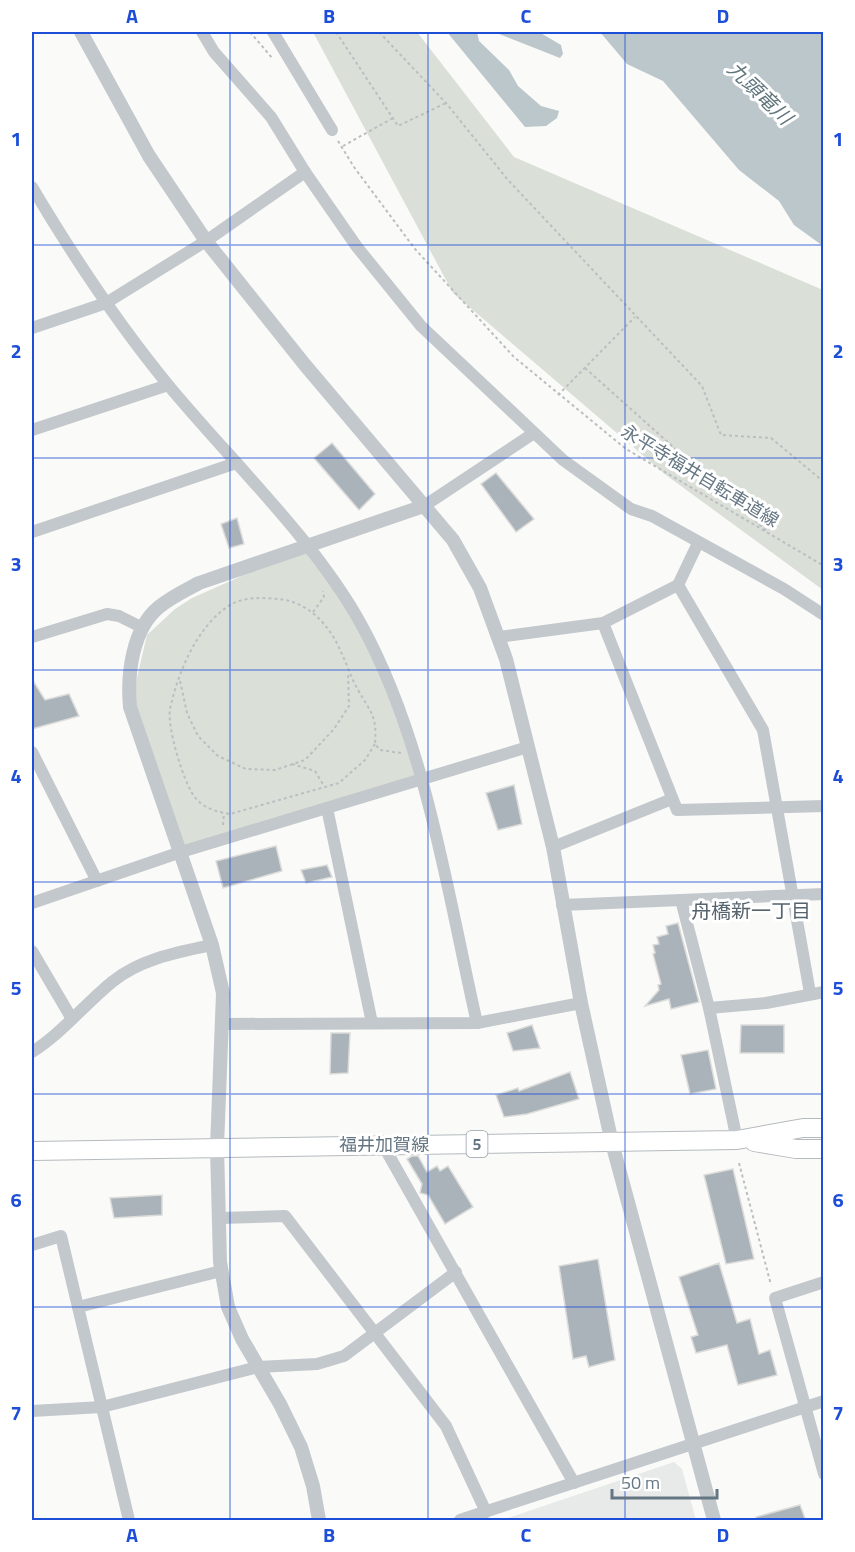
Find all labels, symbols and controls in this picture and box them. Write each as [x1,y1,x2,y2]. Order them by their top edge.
text: A [126,0,138,31]
text: B [323,0,335,31]
text: C [521,0,532,31]
text: D [717,0,729,31]
water label: 九頭竜川 [721,54,801,133]
text: 1 [10,123,22,154]
text: 1 [832,123,844,154]
text: 2 [10,335,22,366]
text: 2 [832,335,844,366]
street label: 永平寺福井自転車道線 [616,418,784,533]
text: 3 [10,548,22,579]
text: 3 [832,548,844,579]
text: 4 [10,760,22,791]
text: 4 [832,760,844,791]
district label: 舟橋新一丁目 [691,895,811,926]
text: 5 [10,972,22,1003]
text: 5 [832,972,844,1003]
street label: 福井加賀線 [339,1131,429,1158]
road number: 5 [466,1131,488,1157]
text: 6 [10,1184,22,1215]
text: 6 [832,1184,844,1215]
text: 7 [10,1397,22,1428]
text: 7 [832,1397,844,1428]
scale bar [612,1462,717,1500]
text: 50 m [621,1469,660,1496]
text: A [126,1519,138,1550]
text: B [323,1519,335,1550]
text: C [521,1519,532,1550]
text: D [717,1519,729,1550]

